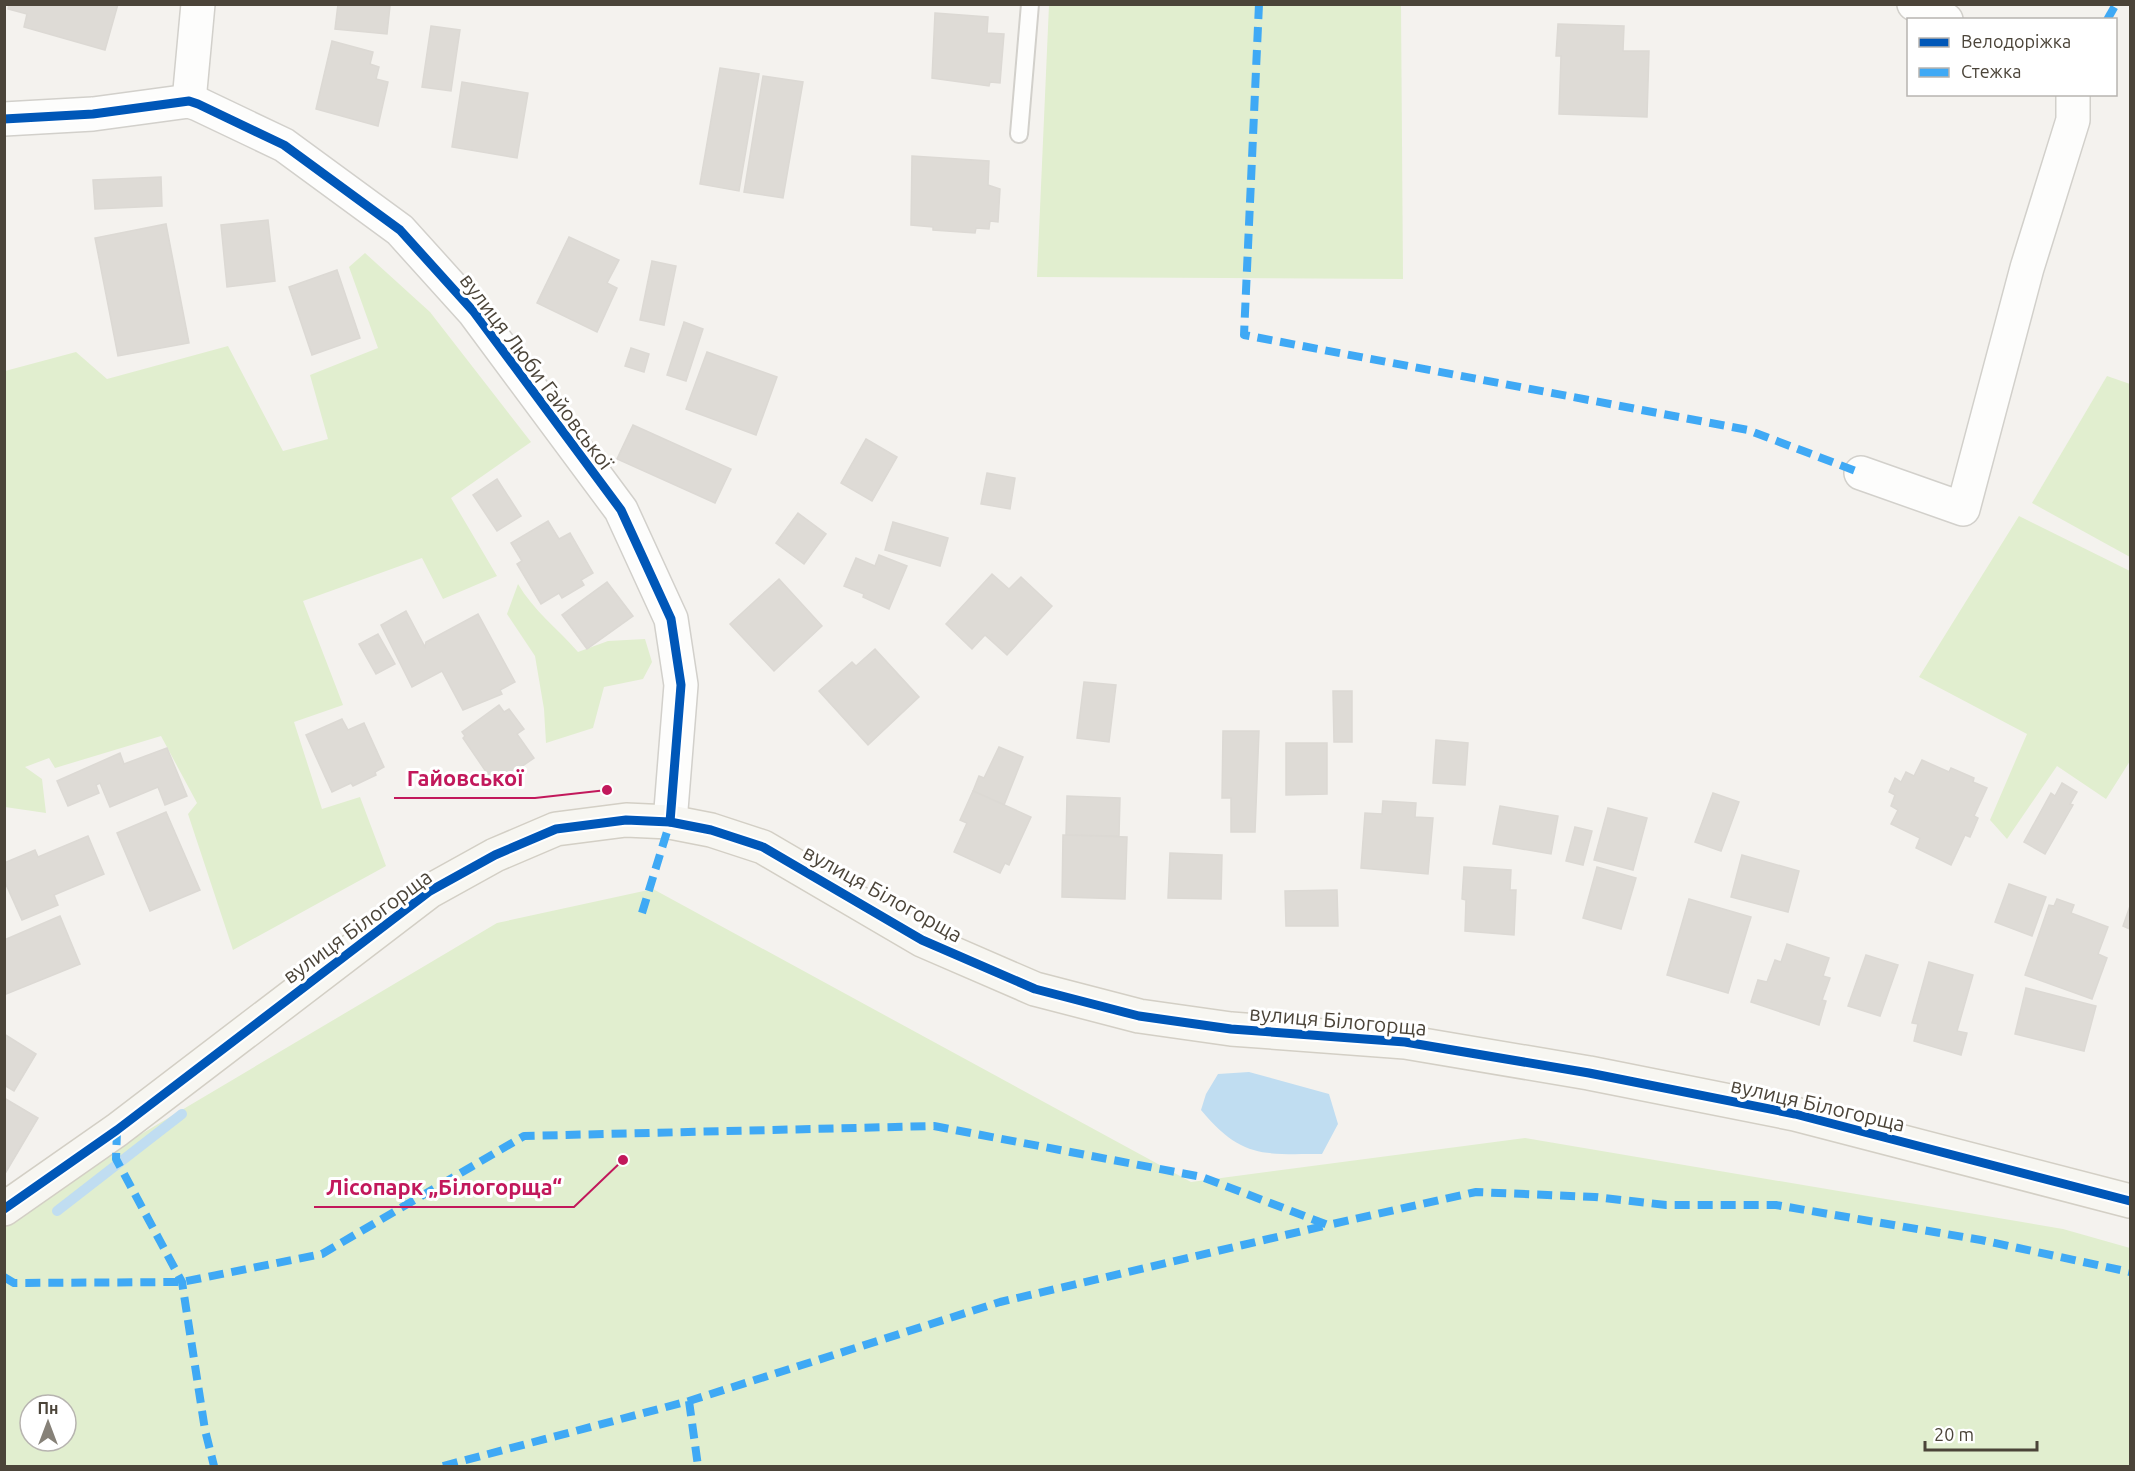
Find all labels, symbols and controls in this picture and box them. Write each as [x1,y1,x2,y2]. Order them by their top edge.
legend [1907,18,2117,96]
text: Велодоріжка [1961,31,2071,51]
text: Стежка [1961,61,2021,81]
street label: вулиця Люби Гайовської [455,268,619,474]
callout: Гайовської [394,758,535,798]
text: Гайовської [407,765,524,790]
street label: вулиця Білогорща [799,839,967,947]
street label: вулиця Білогорща [278,864,436,988]
street label: вулиця Білогорща [1248,1000,1428,1040]
street label: вулиця Білогорща [1729,1072,1907,1136]
callout: Лісопарк „Білогорща“ [314,1167,574,1207]
text: Лісопарк „Білогорща“ [326,1174,562,1199]
north arrow [18,1393,78,1453]
text: Пн [38,1399,58,1417]
scale bar [1925,1414,2038,1452]
text: 20 m [1934,1424,1974,1444]

